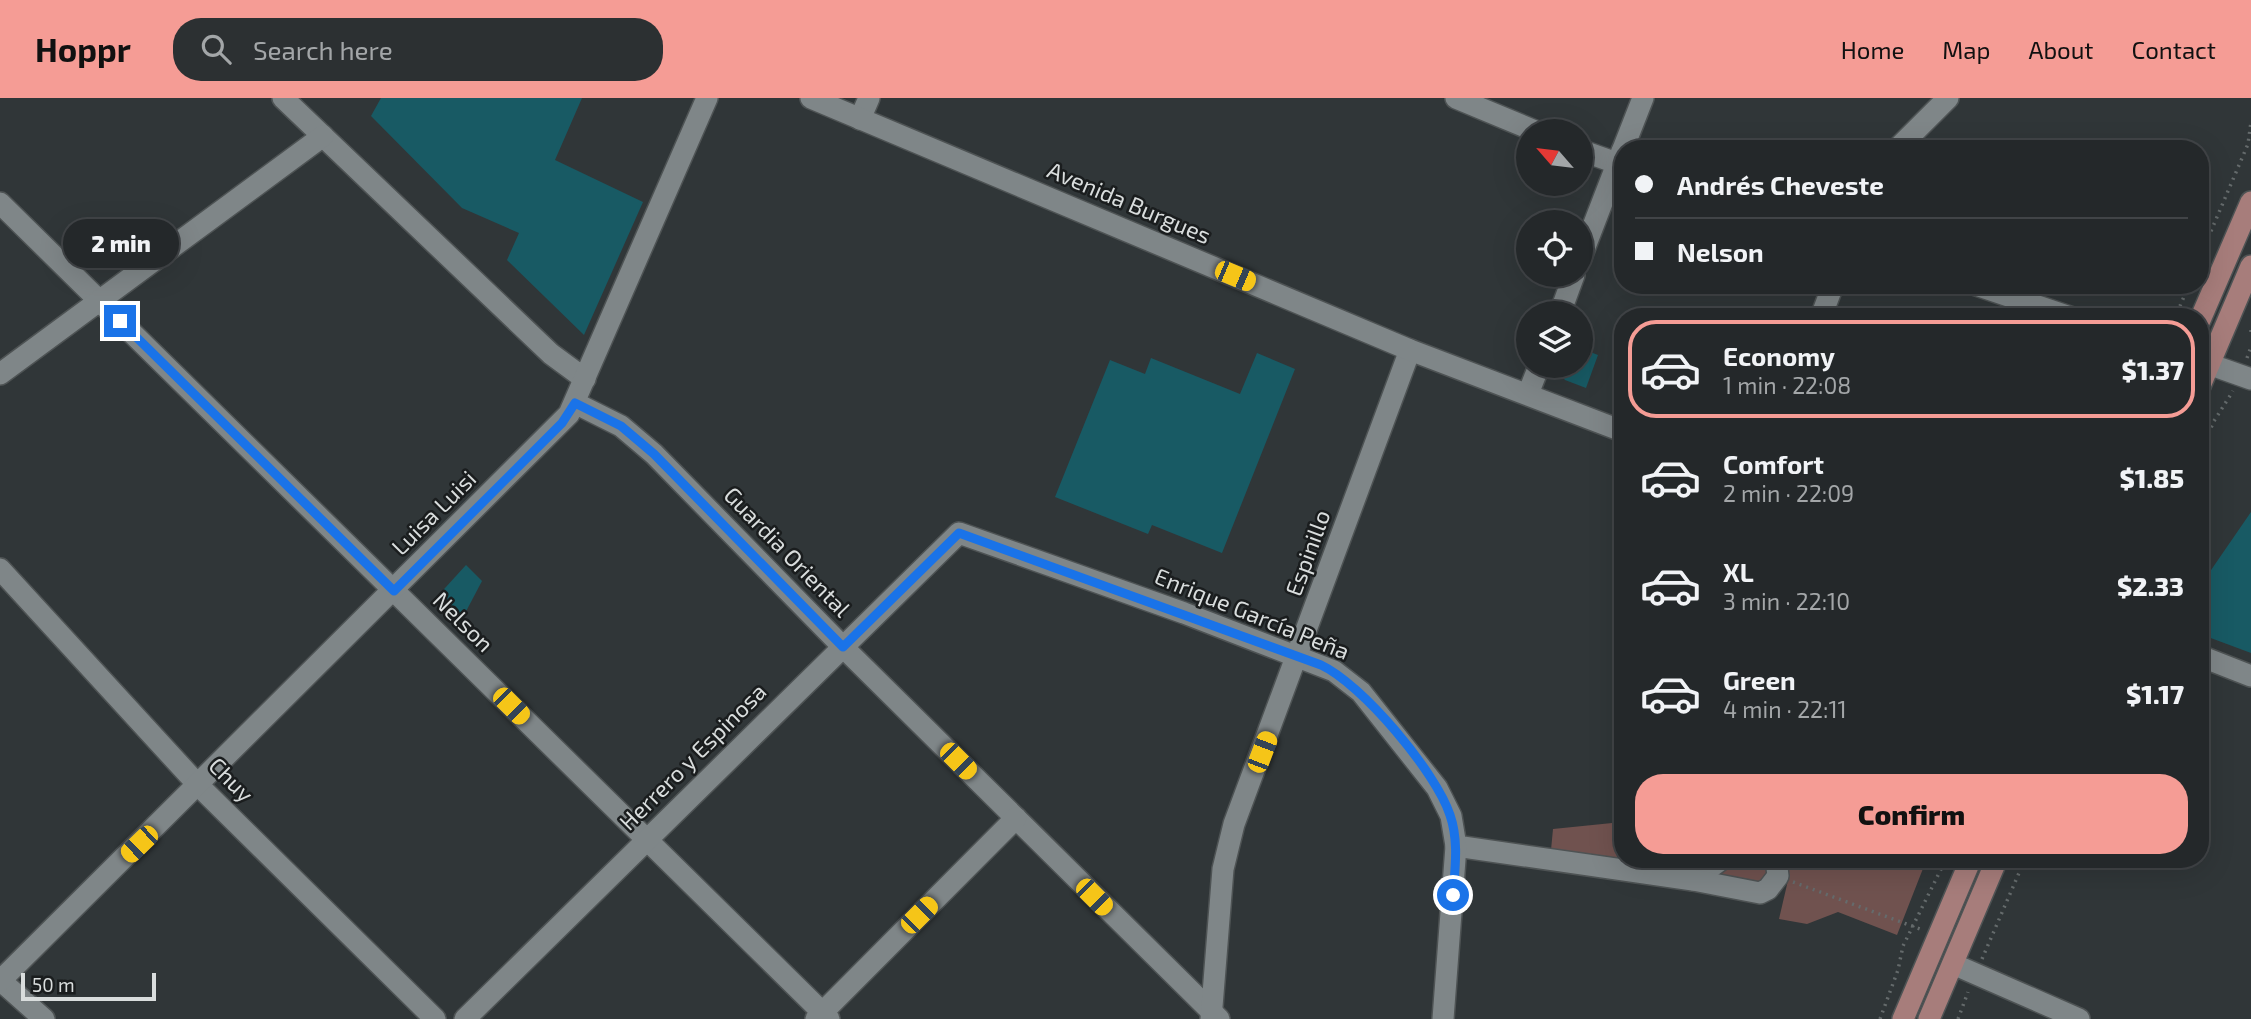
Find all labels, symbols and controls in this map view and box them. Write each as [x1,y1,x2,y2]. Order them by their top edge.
search box [173,18,663,81]
text: Hoppr [35,29,131,69]
icon: search [197,30,235,68]
text: Search here [253,34,393,65]
text: Home [1841,35,1904,64]
text: Map [1942,35,1990,64]
text: About [2028,35,2094,64]
text: Contact [2132,35,2216,64]
north arrow [1516,119,1592,196]
map controls [1516,119,1593,378]
street label: Avenida Burgues [1043,155,1215,249]
text: Andrés Cheveste [1677,169,1884,200]
button: locate [1516,210,1593,287]
callout: 2 min [62,220,178,268]
text: 2 min [91,229,151,257]
text: Nelson [1677,236,1764,267]
car [1212,258,1259,294]
button: layers [1516,301,1593,378]
route end [104,305,136,337]
icon: car [1639,338,1702,401]
text: Economy [1723,340,1835,371]
text: $1.37 [2122,354,2184,385]
text: 1 min · 22:08 [1723,371,1851,399]
icon: car [1639,446,1702,509]
text: Comfort [1723,448,1824,479]
text: $1.85 [2119,462,2184,493]
street label: Luisa Luisi [385,464,481,560]
text: 2 min · 22:09 [1723,479,1854,507]
street label: Guardia Oriental [719,480,857,622]
street label: Espinillo [1279,506,1336,599]
icon: car [1639,554,1702,617]
text: XL [1723,556,1754,587]
street label: Enrique García Peña [1151,561,1354,665]
text: $2.33 [2117,570,2184,601]
street label: Nelson [428,585,500,657]
text: 3 min · 22:10 [1723,587,1850,615]
icon: car [1639,662,1702,725]
text: Green [1723,664,1796,695]
street label: Herrero y Espinosa [613,677,771,835]
text: $1.17 [2126,678,2184,709]
car [489,684,534,728]
text: 4 min · 22:11 [1723,695,1847,723]
car [1245,729,1280,775]
car [936,739,981,783]
street label: Chuy [204,751,260,807]
button: Confirm [1635,774,2188,854]
car [117,822,162,866]
car [1072,875,1117,919]
route start [1437,879,1469,911]
car [897,893,942,937]
scale bar [21,970,156,1002]
text: 50 m [32,973,75,996]

